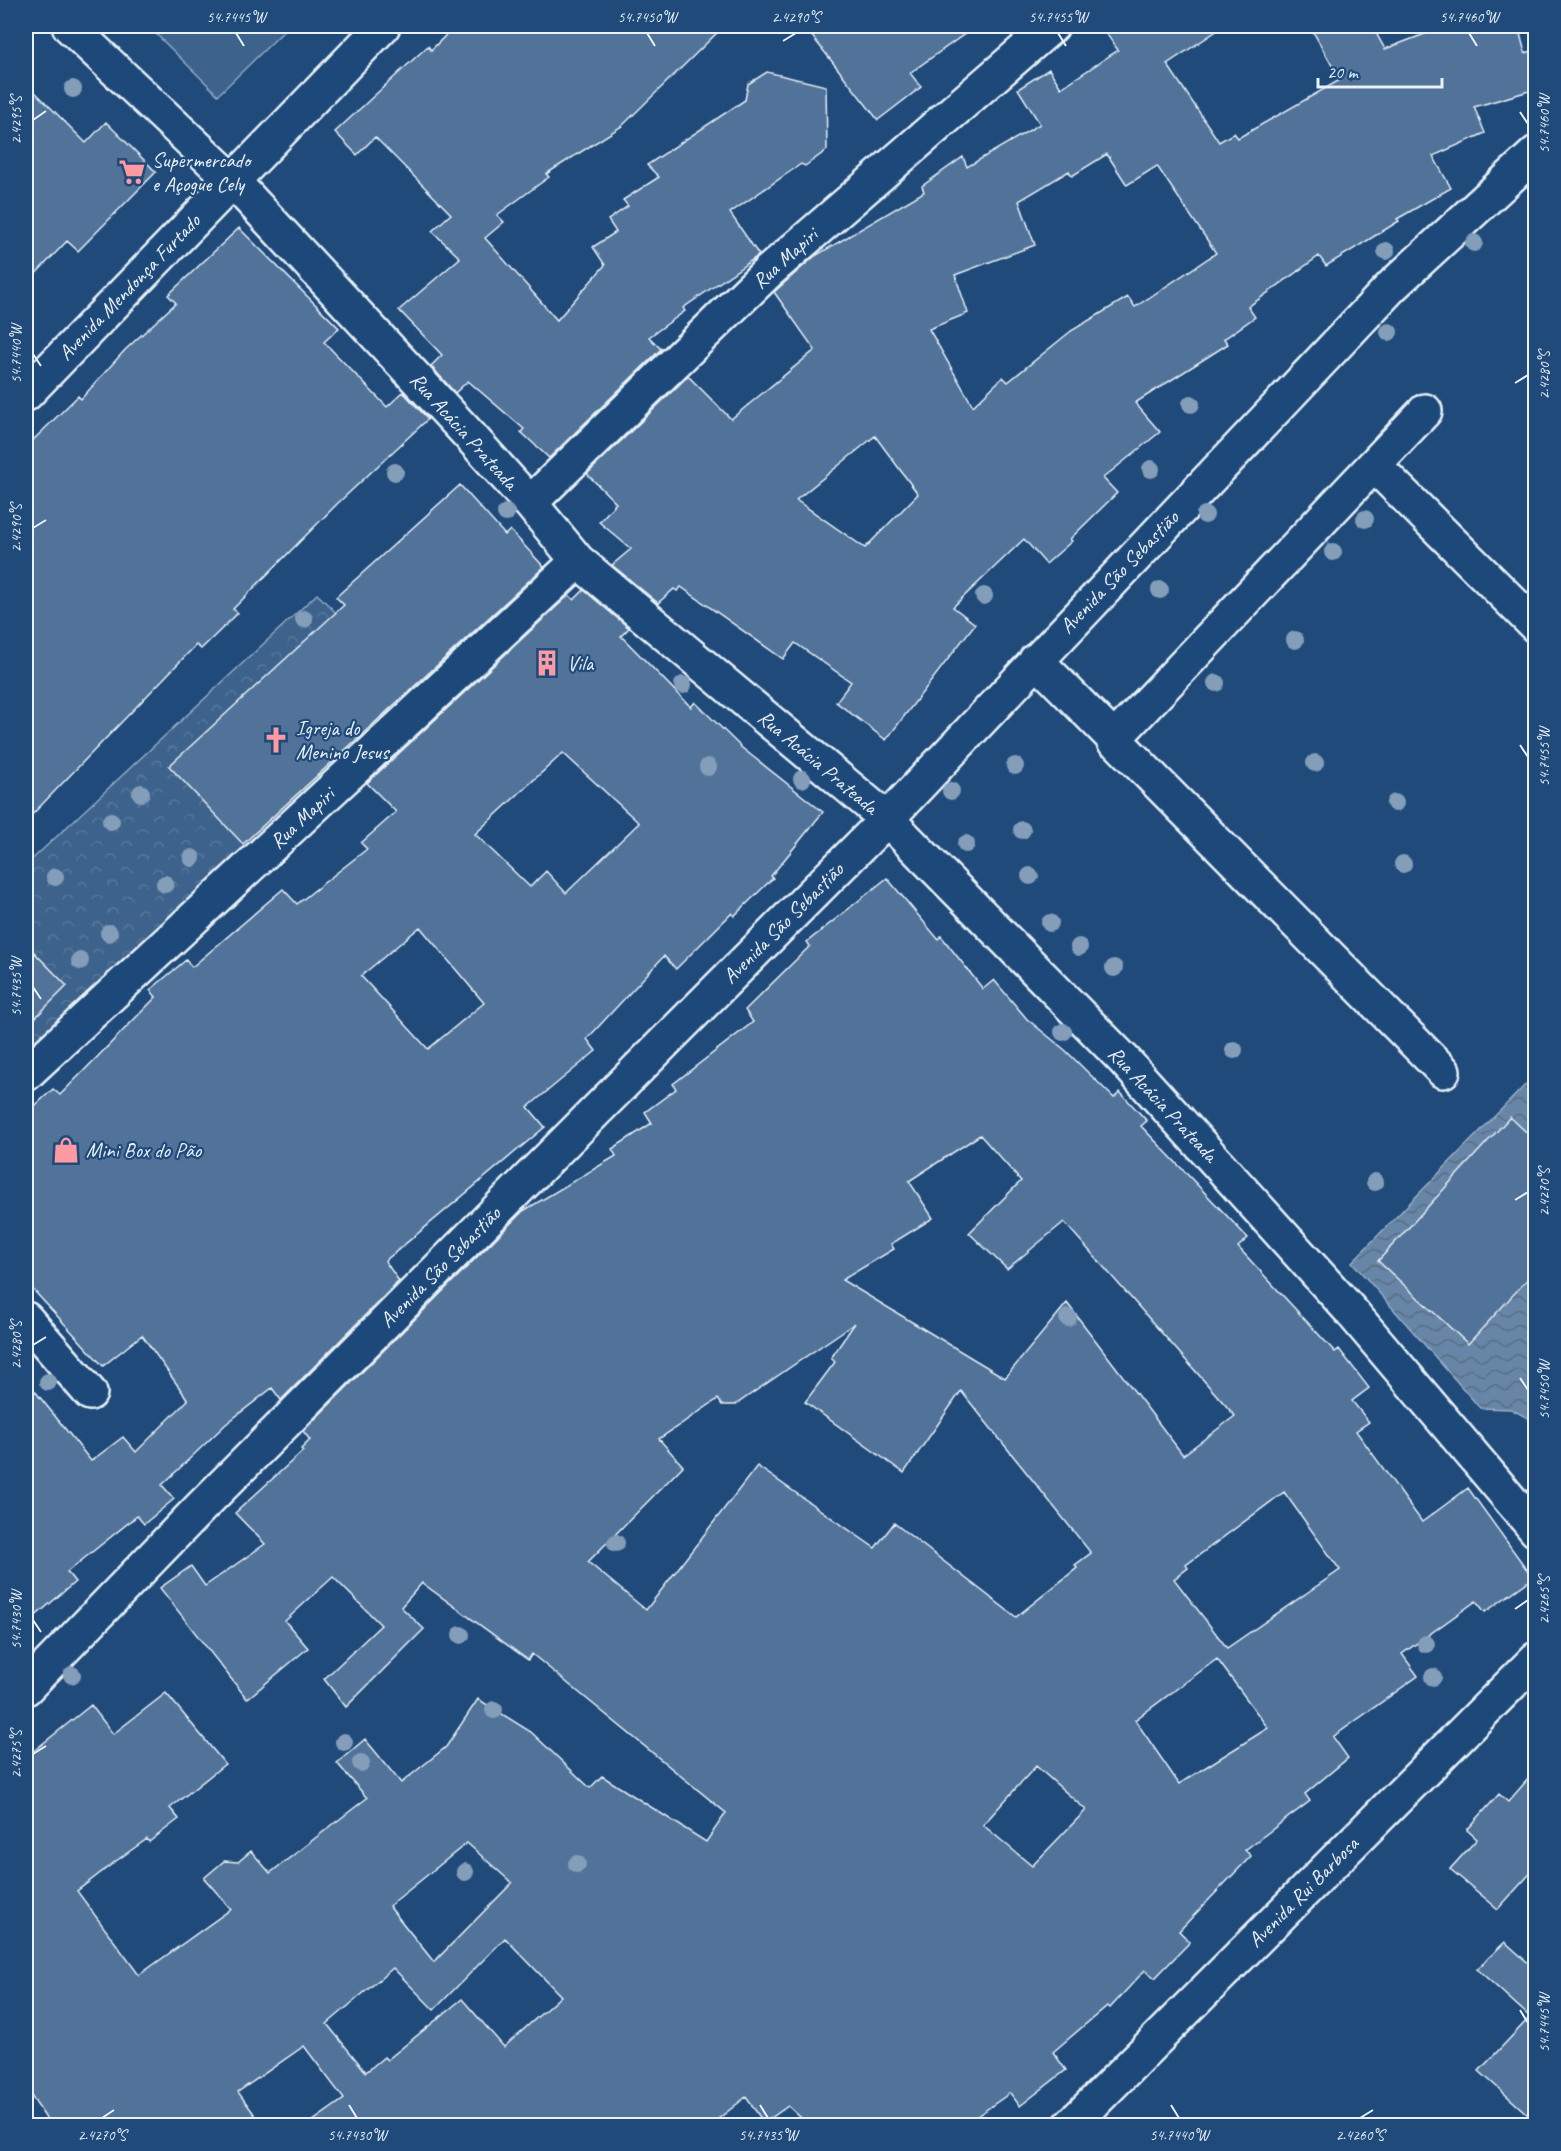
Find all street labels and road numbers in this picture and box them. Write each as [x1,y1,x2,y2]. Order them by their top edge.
street label: Avenida Mendonça Furtado [52,207,207,366]
street label: Rua Mapiri [747,220,825,294]
street label: Rua Acácia Prateada [405,367,525,497]
street label: Avenida São Sebastião [1054,504,1185,639]
street label: Rua Acácia Prateada [753,704,885,821]
street label: Rua Mapiri [264,779,342,854]
street label: Avenida São Sebastião [717,856,850,989]
street label: Rua Acácia Prateada [1103,1041,1225,1169]
street label: Avenida São Sebastião [374,1200,507,1333]
street label: Avenida Rui Barbosa [1242,1830,1365,1953]

